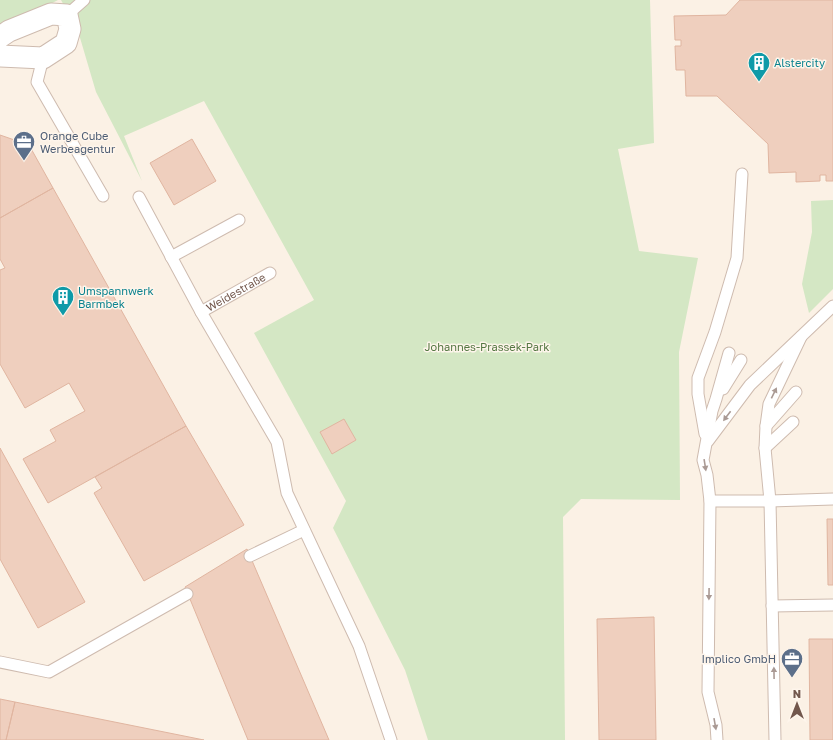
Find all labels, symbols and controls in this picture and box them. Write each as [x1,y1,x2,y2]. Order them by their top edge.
building icon: Alstercity [746,50,772,83]
place label: Alstercity [774,56,825,69]
office icon: Orange Cube Werbeagentur [11,129,37,162]
place label: Orange Cube Werbeagentur [40,129,116,155]
street label: Weidestraße [204,270,268,314]
building icon: Umspannwerk Barmbek [50,284,76,317]
place label: Umspannwerk Barmbek [78,284,154,310]
park label: Johannes-Prassek-Park [424,340,550,353]
one-way arrow [771,388,777,399]
one-way arrow [723,411,731,422]
one-way arrow [702,459,708,471]
one-way arrow [706,588,712,601]
office icon: Implico GmbH [779,646,805,679]
place label: Implico GmbH [702,652,776,665]
one-way arrow [771,666,777,679]
north arrow [777,684,817,724]
text: N [793,687,801,700]
one-way arrow [712,717,718,730]

